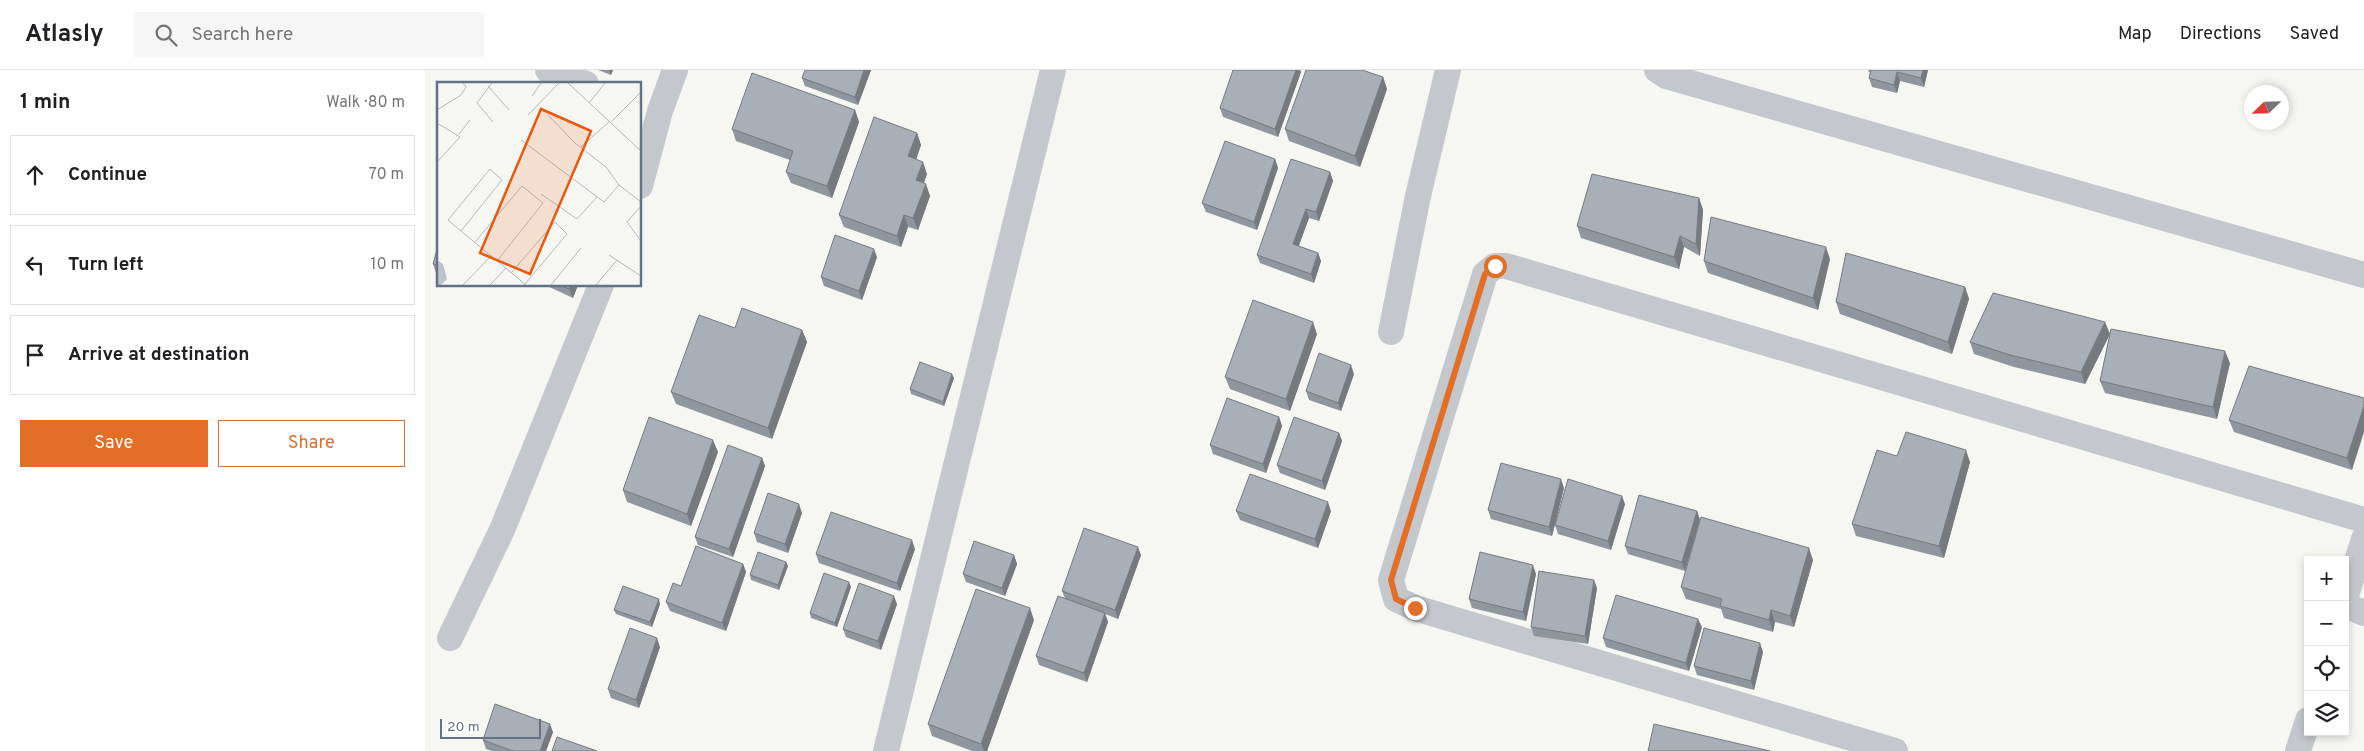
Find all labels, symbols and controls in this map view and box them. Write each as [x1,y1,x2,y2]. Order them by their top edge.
search box [134,12,484,57]
text: Atlasly [25,20,104,50]
icon: search [152,21,180,49]
text: Search here [192,23,293,47]
text: Map [2118,23,2152,46]
text: Directions [2180,23,2262,46]
text: Saved [2290,23,2339,46]
inset map [437,82,641,286]
north arrow [2244,85,2289,130]
text: 1 min [20,89,70,116]
text: Walk · 80 m [326,93,405,113]
icon: ahead [21,161,49,189]
text: Continue [68,163,147,187]
text: 70 m [369,165,404,185]
icon: left [21,251,49,279]
text: Turn left [68,253,144,277]
text: 10 m [370,255,404,275]
route start [1484,255,1507,278]
icon: arrive [21,341,49,369]
text: Arrive at destination [68,343,249,367]
button: Save [20,420,208,467]
button: Share [218,420,405,467]
map controls [2304,556,2349,736]
button: + [2304,556,2349,601]
route end [1404,597,1427,620]
button: − [2304,601,2349,646]
button: locate [2304,646,2349,691]
button: layers [2304,691,2349,736]
scale bar [440,716,541,739]
text: 20 m [447,719,480,736]

